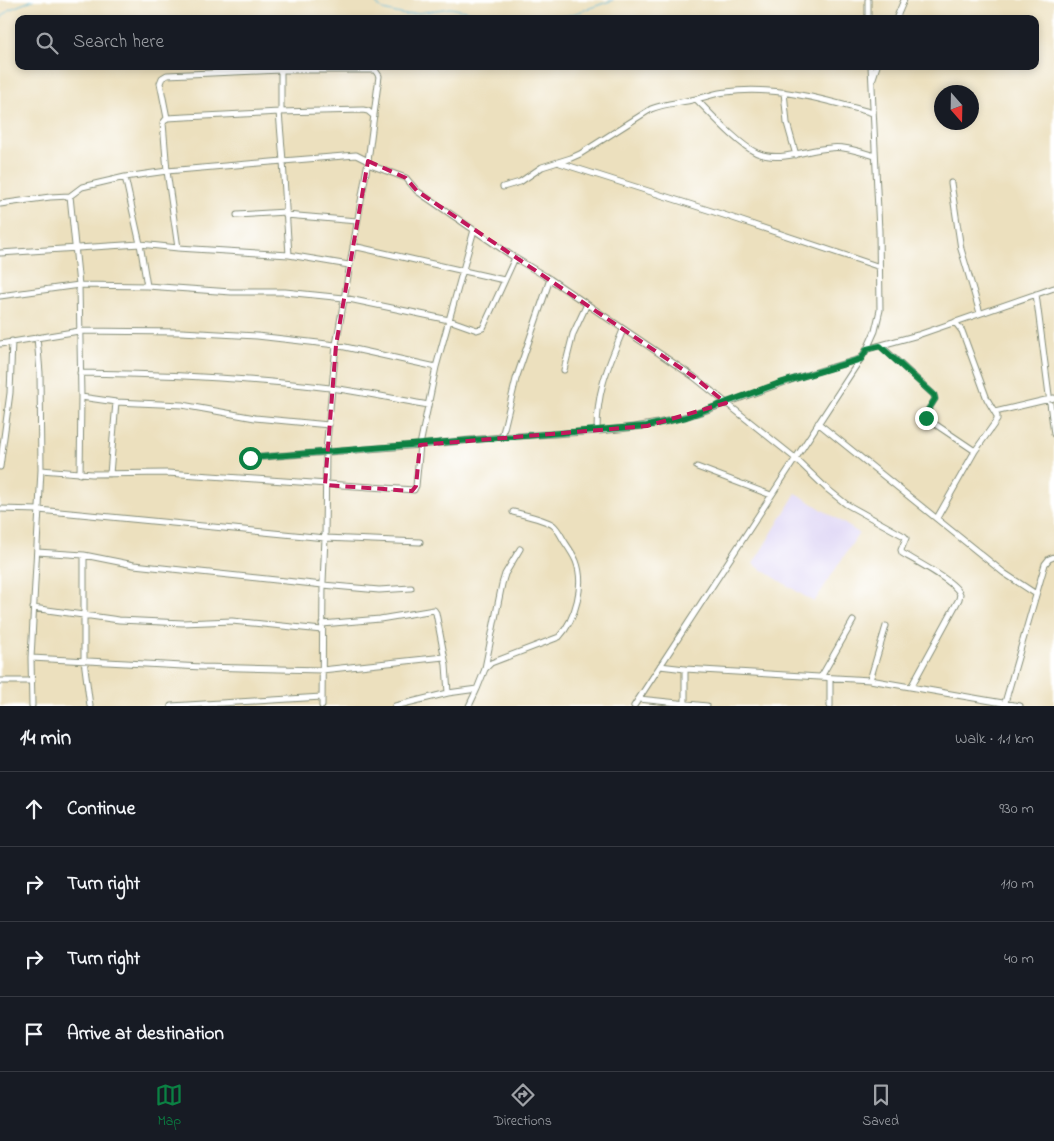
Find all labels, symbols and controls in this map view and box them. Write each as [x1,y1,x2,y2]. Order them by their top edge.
search box [15,15,1039,70]
icon: search [33,29,61,57]
text: Search here [73,29,164,56]
north arrow [934,85,979,130]
route end [915,407,938,430]
route start [239,447,262,470]
text: 14 min [20,724,71,754]
text: Walk · 1.1 km [955,727,1034,751]
icon: ahead [20,795,48,823]
text: Continue [67,796,135,823]
text: 930 m [999,797,1034,821]
icon: right [20,870,48,898]
text: Turn right [67,871,140,898]
text: 110 m [1000,872,1034,896]
icon: right [20,945,48,973]
text: Turn right [67,946,140,973]
text: 40 m [1004,947,1034,971]
icon: arrive [20,1020,48,1048]
text: Arrive at destination [67,1021,224,1048]
tab: Map [155,1081,183,1132]
tab: Directions [494,1081,552,1132]
tab: Saved [862,1081,899,1132]

